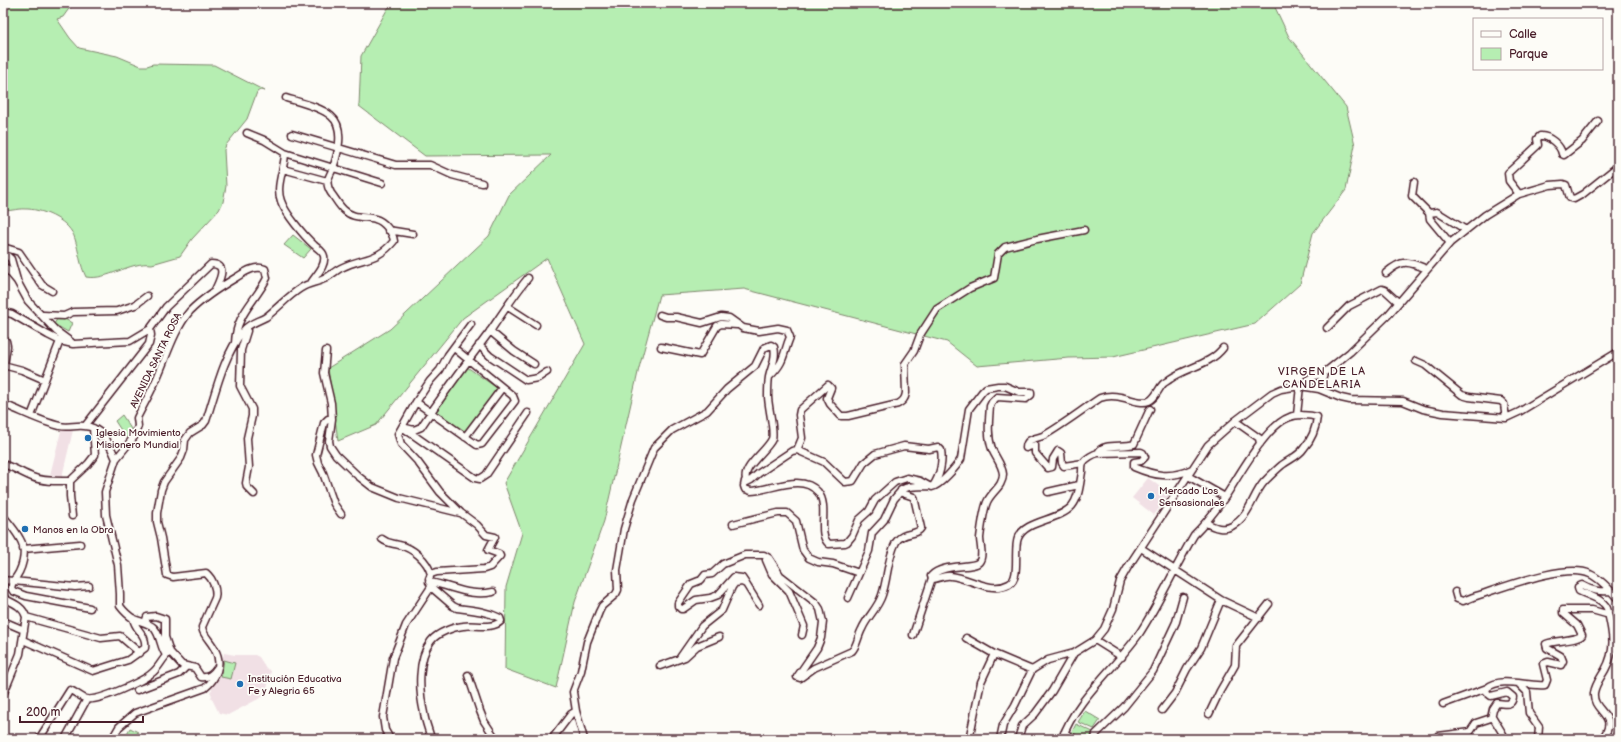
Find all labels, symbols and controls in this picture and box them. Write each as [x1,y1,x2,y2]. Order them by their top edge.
legend [1473,18,1603,70]
text: Calle [1509,27,1537,42]
text: Parque [1509,47,1548,62]
street label: AVENIDA SANTA ROSA [128,310,185,410]
district label: VIRGEN DE LA CANDELARIA [1278,365,1366,391]
place label: Iglesia Movimiento Misionero Mundial [96,427,181,451]
marker: Iglesia Movimiento Misionero Mundial [83,433,93,443]
place label: Mercado Los Sensasionales [1159,485,1225,509]
marker: Mercado Los Sensasionales [1146,491,1156,501]
marker: Manos en la Obra [20,524,30,534]
place label: Manos en la Obra [33,524,114,536]
place label: Institución Educativa Fe y Alegria 65 [248,673,342,697]
marker: Institución Educativa Fe y Alegria 65 [235,679,245,689]
scale bar [20,698,143,724]
text: 200 m [26,705,60,720]

